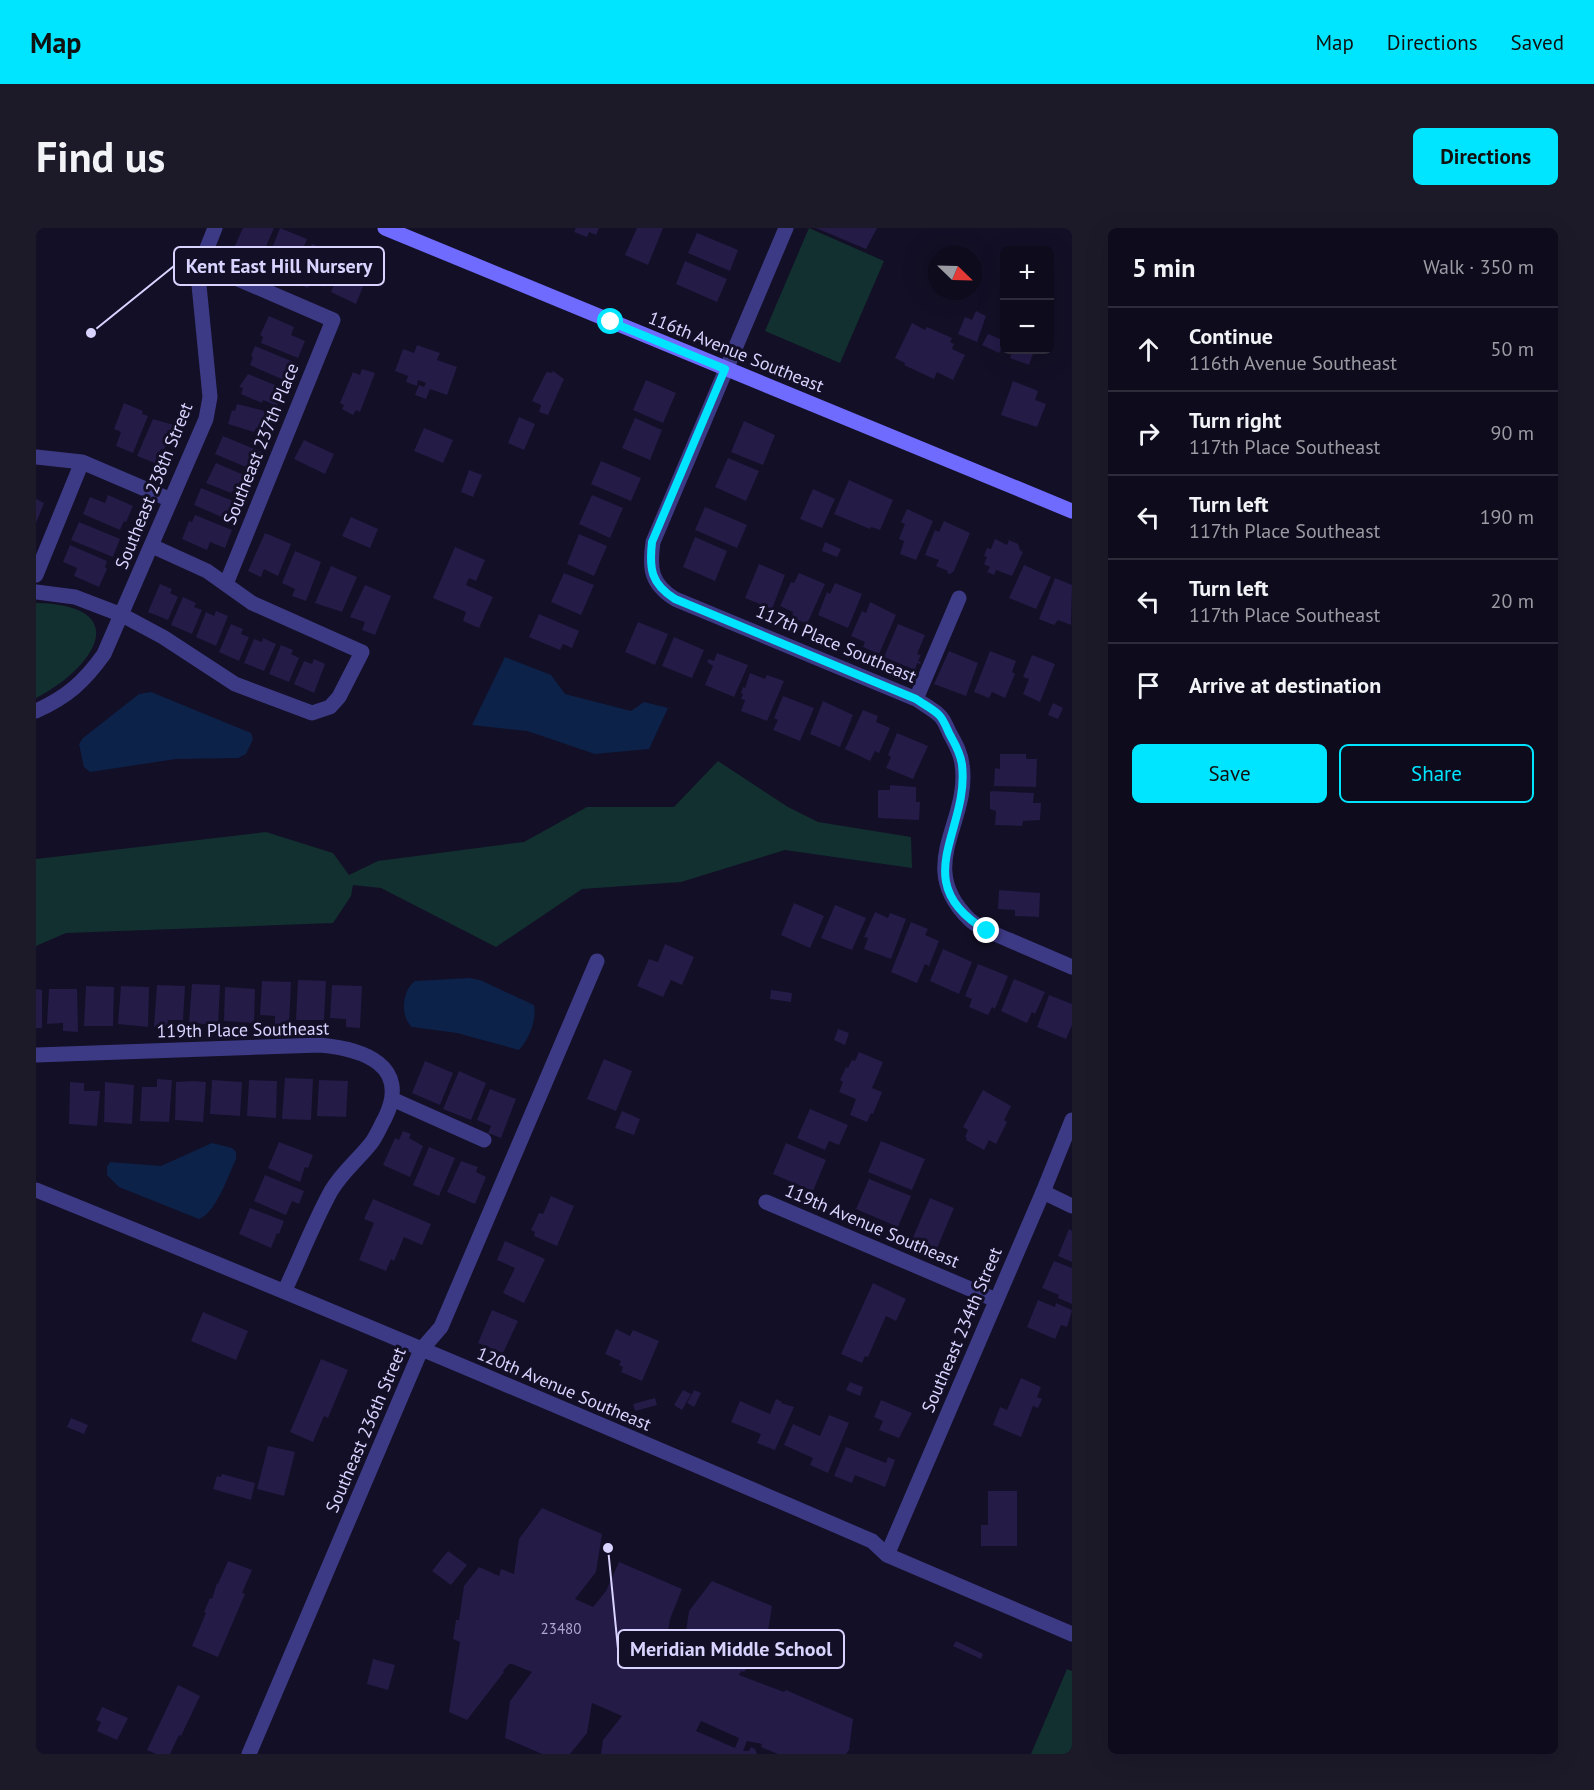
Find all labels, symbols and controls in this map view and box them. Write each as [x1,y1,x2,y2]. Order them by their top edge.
text: Map [30,24,81,61]
text: Map [1315,29,1354,56]
text: Directions [1387,29,1478,56]
text: Saved [1511,29,1564,56]
button: Directions [1413,128,1558,185]
text: Find us [36,129,165,184]
north arrow [928,246,982,300]
map controls [1000,246,1054,354]
button: + [1000,246,1054,300]
callout: Kent East Hill Nursery [174,247,384,285]
text: 5 min [1132,251,1195,284]
text: Kent East Hill Nursery [186,253,373,279]
text: Walk · 350 m [1423,254,1534,280]
button: − [1000,300,1054,354]
street label: 116th Avenue Southeast [645,306,827,397]
route start [597,308,623,334]
text: Continue [1189,322,1273,350]
icon: ahead [1132,333,1165,366]
text: 50 m [1491,336,1534,362]
text: 116th Avenue Southeast [1189,350,1397,376]
street label: Southeast 237th Place [218,360,303,528]
street label: Southeast 238th Street [110,399,197,572]
text: Turn right [1189,406,1281,434]
icon: right [1132,417,1165,450]
text: 90 m [1491,420,1534,446]
text: 117th Place Southeast [1189,434,1380,460]
text: Turn left [1189,490,1269,518]
icon: left [1132,501,1165,534]
text: 190 m [1480,504,1534,530]
text: 117th Place Southeast [1189,518,1380,544]
text: Turn left [1189,574,1269,602]
icon: left [1132,585,1165,618]
text: 20 m [1491,588,1534,614]
street label: 117th Place Southeast [752,599,920,688]
text: 117th Place Southeast [1189,602,1380,628]
icon: arrive [1132,669,1165,702]
text: Arrive at destination [1189,671,1381,699]
button: Save [1132,744,1327,803]
button: Share [1339,744,1534,803]
route end [973,917,999,943]
street label: 119th Place Southeast [156,1016,330,1043]
street label: 119th Avenue Southeast [782,1178,963,1273]
street label: Southeast 234th Street [916,1244,1007,1416]
street label: 120th Avenue Southeast [474,1341,655,1436]
street label: Southeast 236th Street [320,1344,411,1516]
house number: 23480 [541,1619,581,1638]
callout: Meridian Middle School [618,1630,844,1668]
text: Meridian Middle School [630,1636,832,1662]

